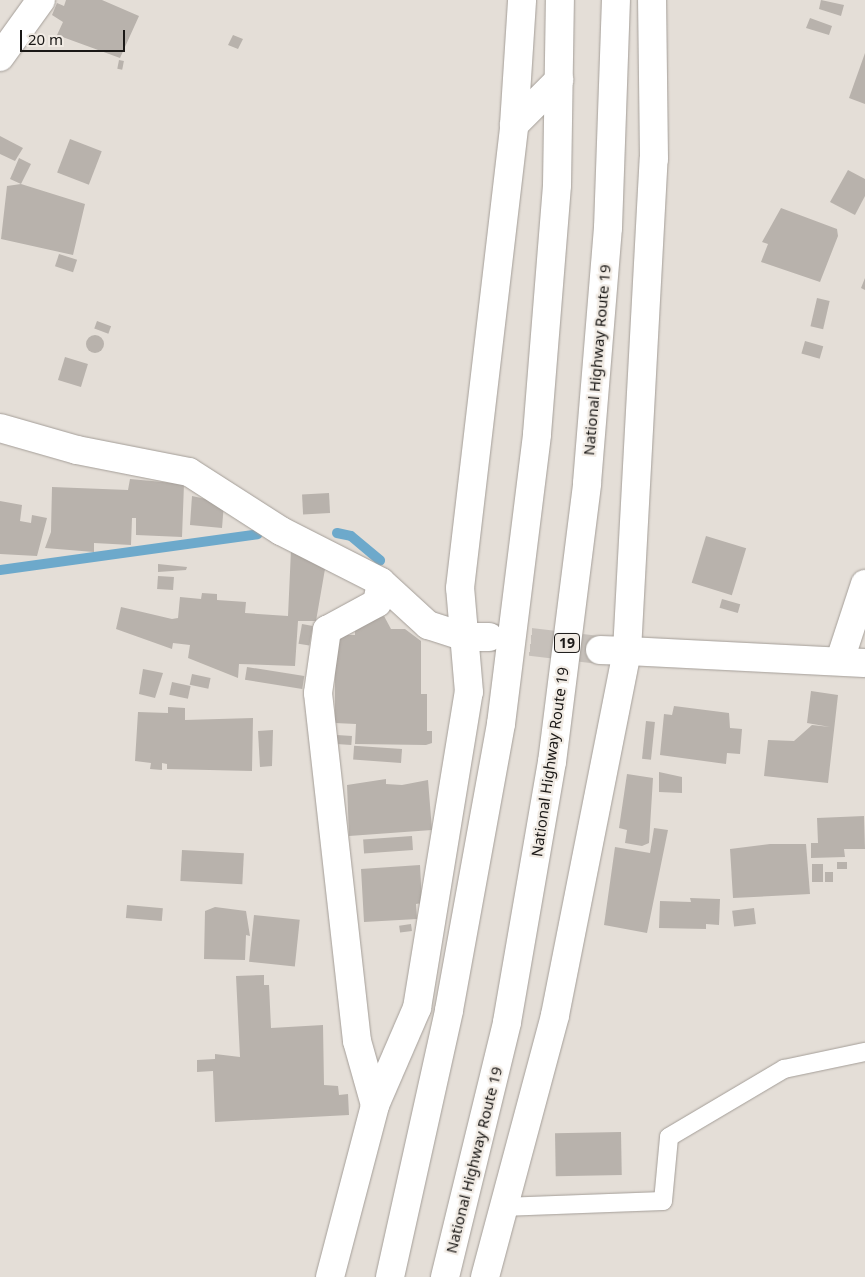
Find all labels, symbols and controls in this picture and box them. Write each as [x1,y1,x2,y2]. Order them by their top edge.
scale bar [22,20,128,52]
text: 20 m [28,29,63,49]
street label: National Highway Route 19 [580,264,614,456]
road number: 19 [553,632,581,654]
street label: National Highway Route 19 [528,666,572,858]
street label: National Highway Route 19 [442,1065,506,1255]

